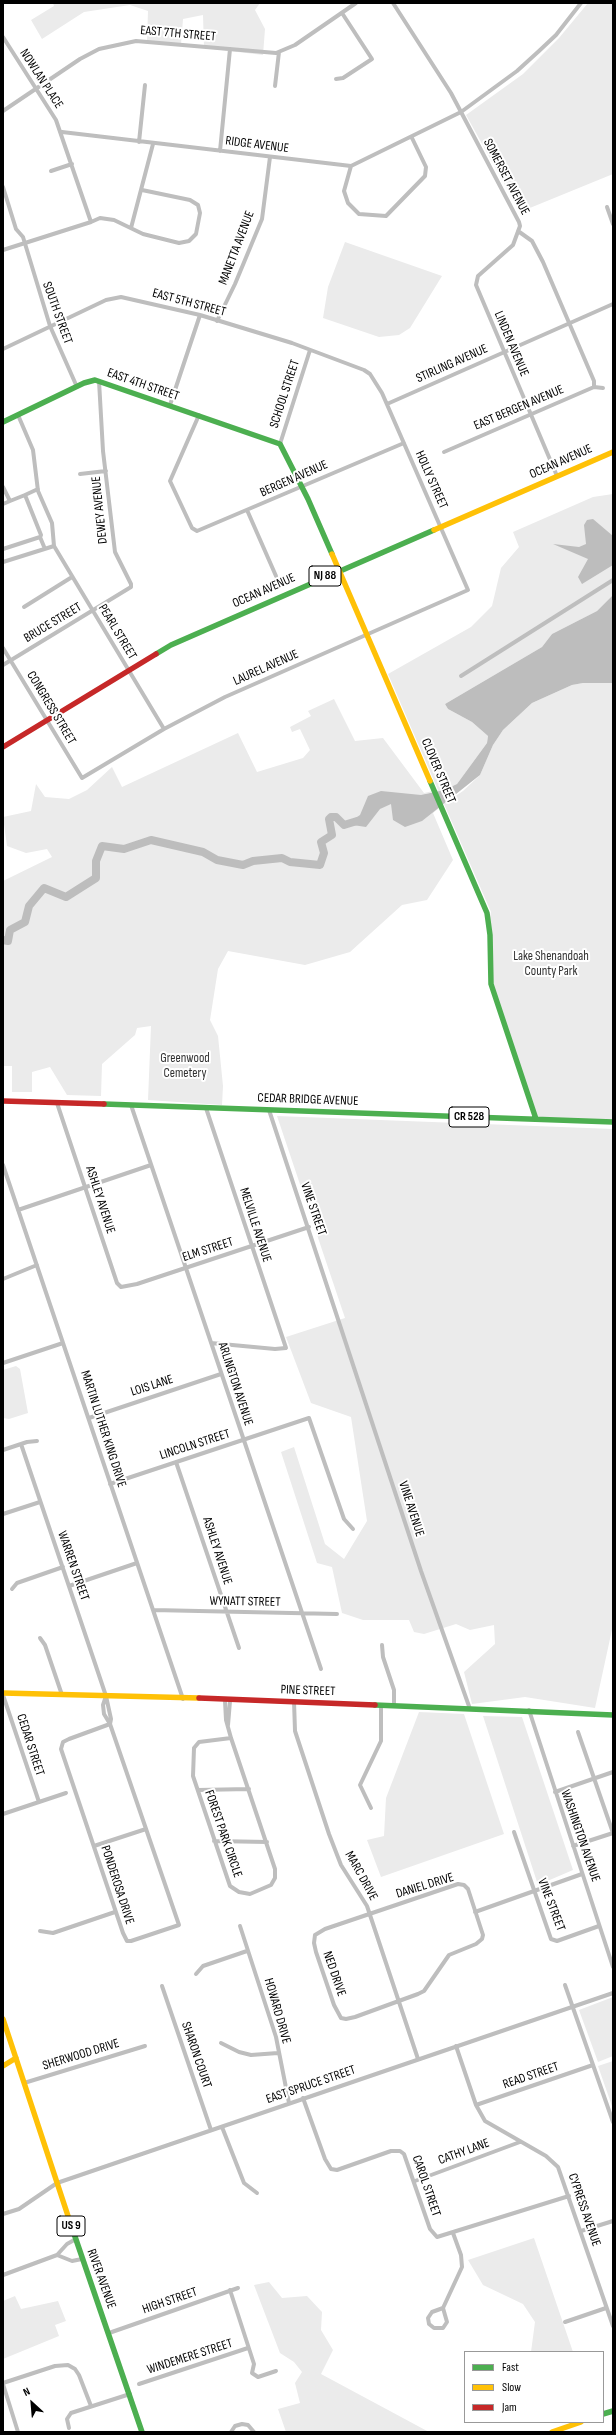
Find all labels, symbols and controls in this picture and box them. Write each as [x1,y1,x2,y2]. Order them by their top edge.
street label: EAST 7TH STREET [140,23,216,45]
street label: NOWLAN PLACE [16,46,66,112]
street label: RIDGE AVENUE [224,133,290,157]
street label: SOMERSET AVENUE [479,136,533,218]
street label: MANETTA AVENUE [216,209,258,287]
street label: SOUTH STREET [39,280,75,346]
street label: EAST 5TH STREET [150,286,228,320]
street label: LINDEN AVENUE [490,309,532,379]
street label: STIRLING AVENUE [414,341,490,387]
street label: SCHOOL STREET [267,358,303,430]
street label: EAST 4TH STREET [105,365,181,405]
street label: EAST BERGEN AVENUE [472,382,566,434]
street label: OCEAN AVENUE [527,441,595,483]
street label: HOLLY STREET [411,448,451,512]
street label: BERGEN AVENUE [258,457,330,501]
street label: DEWEY AVENUE [89,475,111,545]
road number: NJ 88 [309,566,341,586]
street label: OCEAN AVENUE [230,570,298,612]
street label: BRUCE STREET [21,600,85,646]
street label: PEARL STREET [94,601,140,663]
street label: LAUREL AVENUE [231,647,301,689]
street label: CONGRESS STREET [23,668,79,748]
street label: CLOVER STREET [417,736,459,806]
park label: Lake Shenandoah County Park [513,949,589,980]
park label: Greenwood Cemetery [160,1051,210,1082]
street label: CEDAR BRIDGE AVENUE [257,1090,359,1110]
road number: CR 528 [449,1107,489,1127]
street label: ASHLEY AVENUE [82,1164,118,1236]
street label: VINE STREET [297,1180,329,1238]
street label: MELVILLE AVENUE [236,1186,274,1264]
street label: ELM STREET [181,1234,235,1266]
street label: ARLINGTON AVENUE [214,1340,256,1428]
street label: MARTIN LUTHER KING DRIVE [77,1369,129,1489]
street label: LOIS LANE [129,1372,175,1400]
street label: LINCOLN STREET [158,1426,232,1464]
street label: VINE AVENUE [395,1479,427,1539]
street label: ASHLEY AVENUE [199,1515,235,1587]
street label: WARREN STREET [54,1529,92,1603]
street label: WYNATT STREET [209,1594,281,1610]
street label: PINE STREET [280,1682,336,1700]
street label: CEDAR STREET [13,1712,47,1778]
street label: FOREST PARK CIRCLE [201,1788,245,1880]
street label: WASHINGTON AVENUE [557,1788,603,1884]
street label: PONDEROSA DRIVE [97,1844,137,1926]
street label: MARC DRIVE [341,1849,381,1903]
street label: DANIEL DRIVE [394,1870,456,1902]
street label: VINE STREET [534,1876,568,1934]
street label: NED DRIVE [319,1949,349,1999]
street label: HOWARD DRIVE [260,1976,294,2046]
street label: SHARON COURT [177,2020,215,2090]
street label: SHERWOOD DRIVE [41,2036,121,2074]
street label: READ STREET [501,2059,561,2093]
street label: EAST SPRUCE STREET [264,2062,358,2108]
street label: CATHY LANE [436,2136,492,2168]
street label: CAROL STREET [408,2153,444,2219]
street label: CYPRESS AVENUE [564,2171,604,2249]
road number: US 9 [57,2216,85,2236]
street label: RIVER AVENUE [83,2247,119,2311]
street label: HIGH STREET [140,2284,200,2318]
street label: WINDEMERE STREET [145,2336,235,2378]
legend [464,2351,604,2423]
text: Fast [502,2360,519,2375]
text: Slow [502,2380,521,2395]
north arrow [12,2383,52,2423]
text: N [21,2385,32,2399]
text: Jam [502,2400,517,2415]

